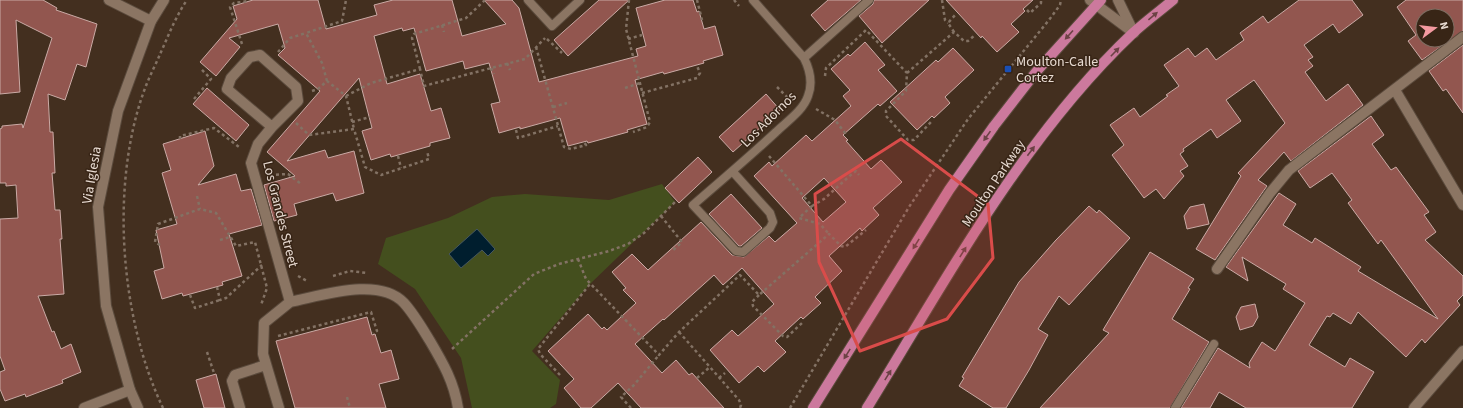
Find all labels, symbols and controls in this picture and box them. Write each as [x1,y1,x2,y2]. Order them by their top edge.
north arrow [1415,8,1455,48]
one-way arrow [1148,12,1159,21]
text: N [1436,20,1452,31]
one-way arrow [1065,30,1074,40]
one-way arrow [1110,47,1120,57]
place label: Moulton-Calle Cortez [1016,52,1098,88]
marker: Moulton-Calle Cortez [1003,64,1013,74]
street label: Los Adornos [736,87,801,152]
one-way arrow [983,130,991,141]
street label: Moulton Parkway [957,136,1031,231]
street label: Via Iglesia [77,145,107,206]
one-way arrow [1027,146,1035,156]
street label: Los Grandes Street [257,159,303,270]
one-way arrow [912,238,919,250]
one-way arrow [960,246,967,258]
one-way arrow [843,348,850,360]
one-way arrow [884,369,891,381]

